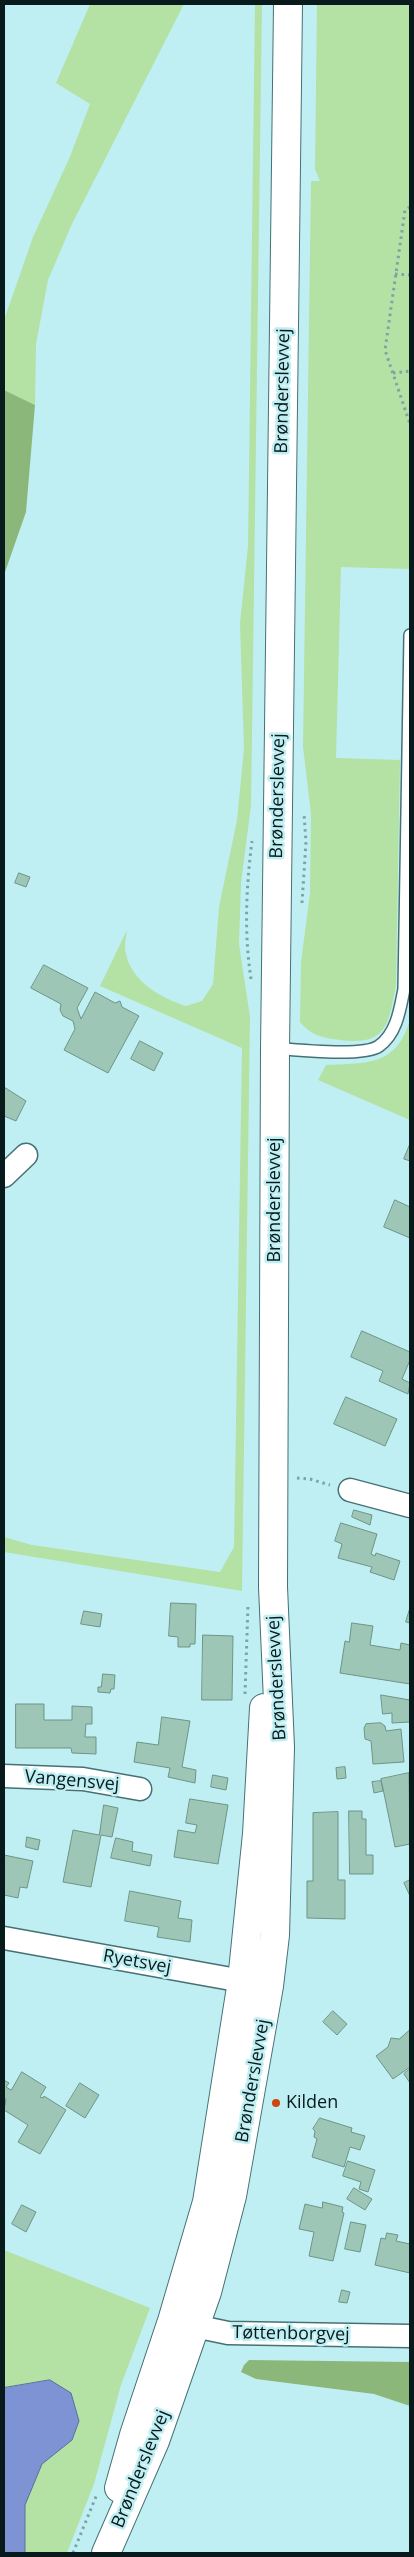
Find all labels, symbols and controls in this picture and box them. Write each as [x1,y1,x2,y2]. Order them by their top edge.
street label: Brønderslevvej [271,328,295,454]
street label: Brønderslevvej [266,733,290,859]
street label: Brønderslevvej [264,1137,286,1263]
street label: Brønderslevvej [263,1615,291,1741]
street label: Vangensvej [24,1766,120,1796]
street label: Ryetsvej [101,1945,173,1979]
street label: Brønderslevvej [231,2017,275,2145]
place label: Kilden [286,2092,338,2114]
marker: Kilden [270,2097,282,2109]
street label: Tøttenborgvej [232,2322,350,2346]
street label: Brønderslevvej [108,2407,174,2531]

